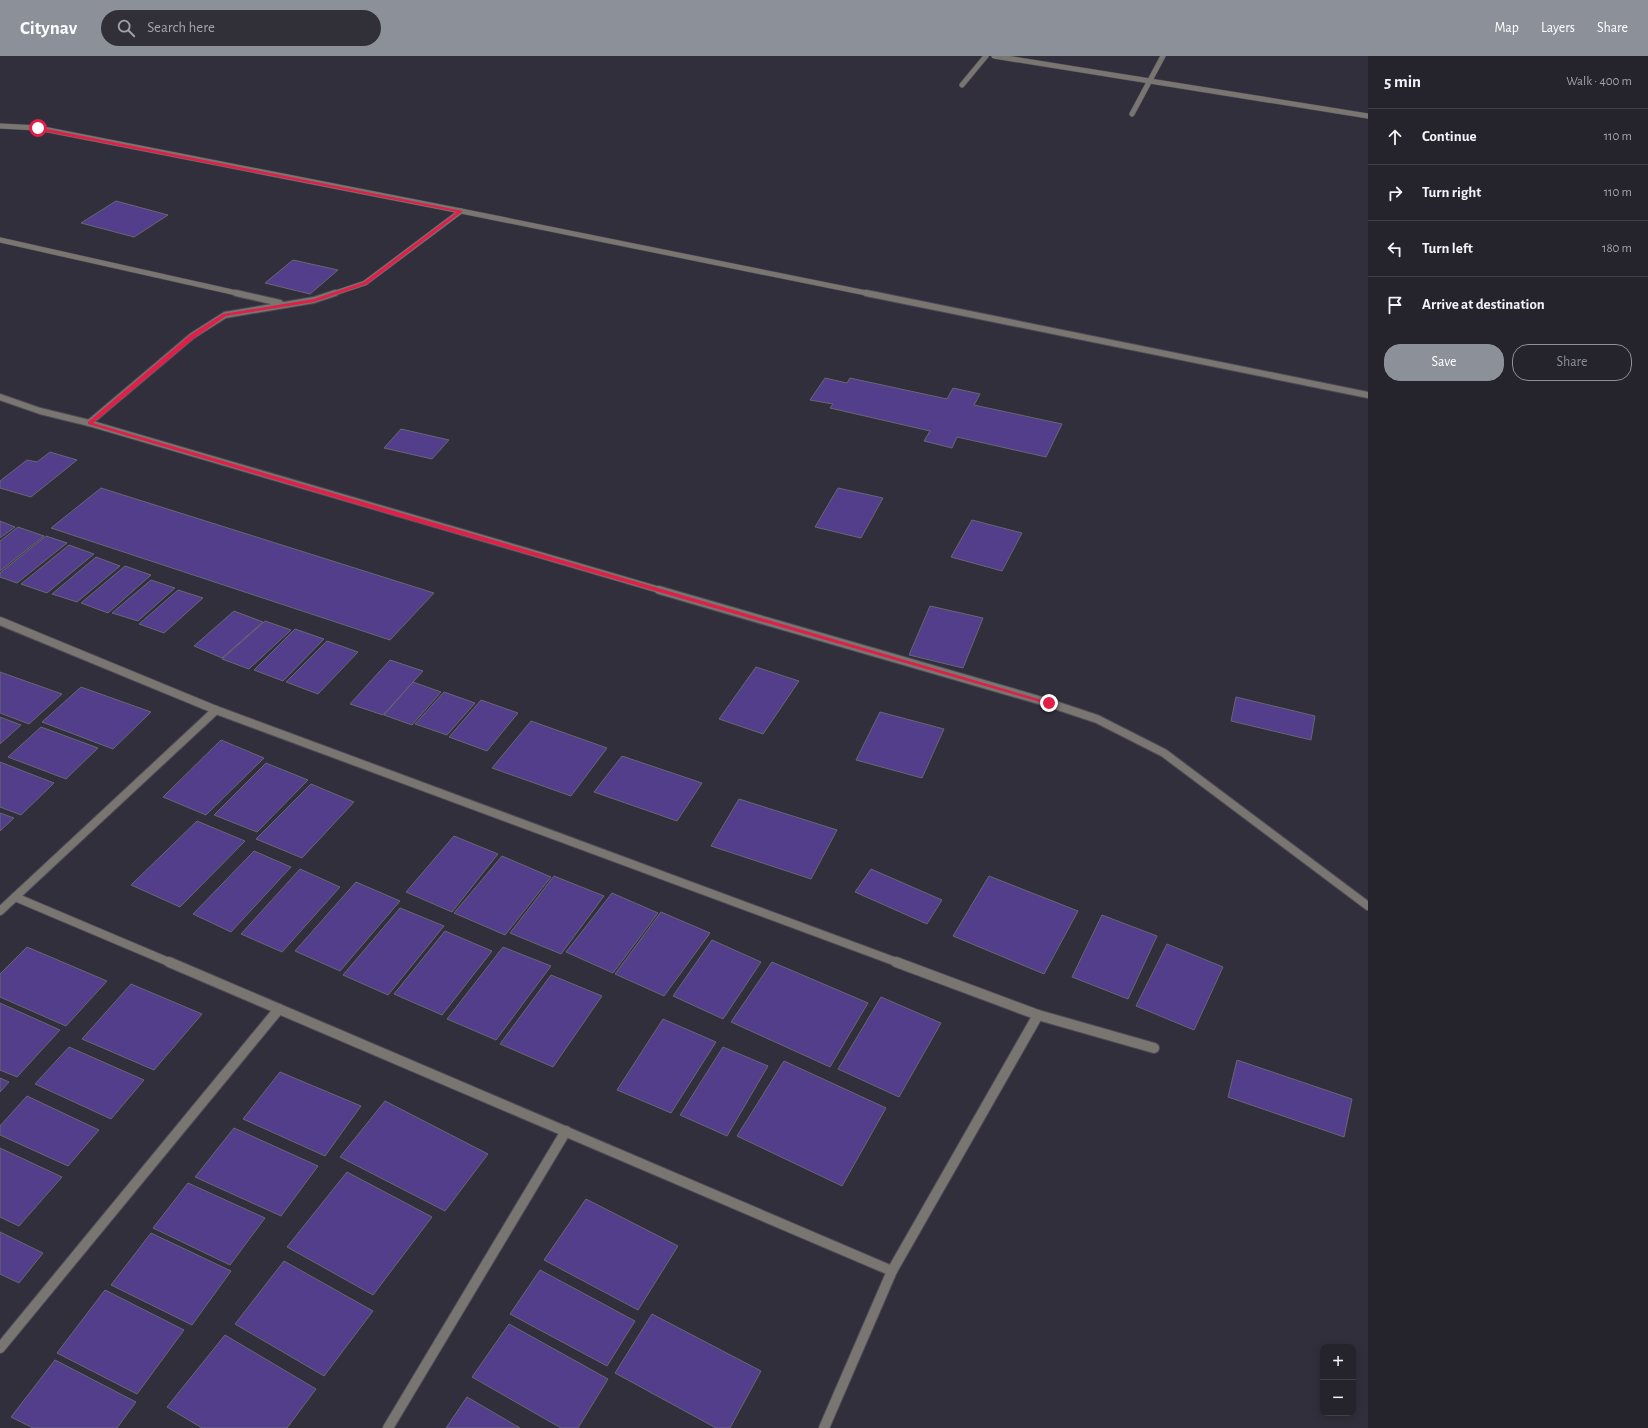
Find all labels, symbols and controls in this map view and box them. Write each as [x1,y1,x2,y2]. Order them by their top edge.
search box [101,10,381,46]
icon: search [115,17,137,39]
text: Citynav [20,19,77,38]
text: Search here [147,20,215,35]
text: Map [1494,21,1519,35]
text: Layers [1541,21,1575,35]
text: Share [1597,21,1628,35]
text: 5 min [1384,73,1421,90]
text: Walk · 400 m [1566,75,1632,88]
route start [29,119,47,137]
icon: ahead [1384,126,1406,148]
text: Continue [1422,129,1477,144]
text: 110 m [1604,130,1632,143]
icon: right [1384,182,1406,204]
text: Turn right [1422,185,1481,200]
text: 110 m [1604,186,1632,199]
icon: left [1384,238,1406,260]
text: Turn left [1422,241,1473,256]
text: 180 m [1602,242,1632,255]
icon: arrive [1384,294,1406,316]
text: Arrive at destination [1422,297,1545,312]
button: Save [1384,344,1504,381]
button: Share [1512,344,1632,381]
route end [1040,694,1058,712]
map controls [1320,1344,1356,1416]
button: + [1320,1344,1356,1380]
button: − [1320,1380,1356,1416]

